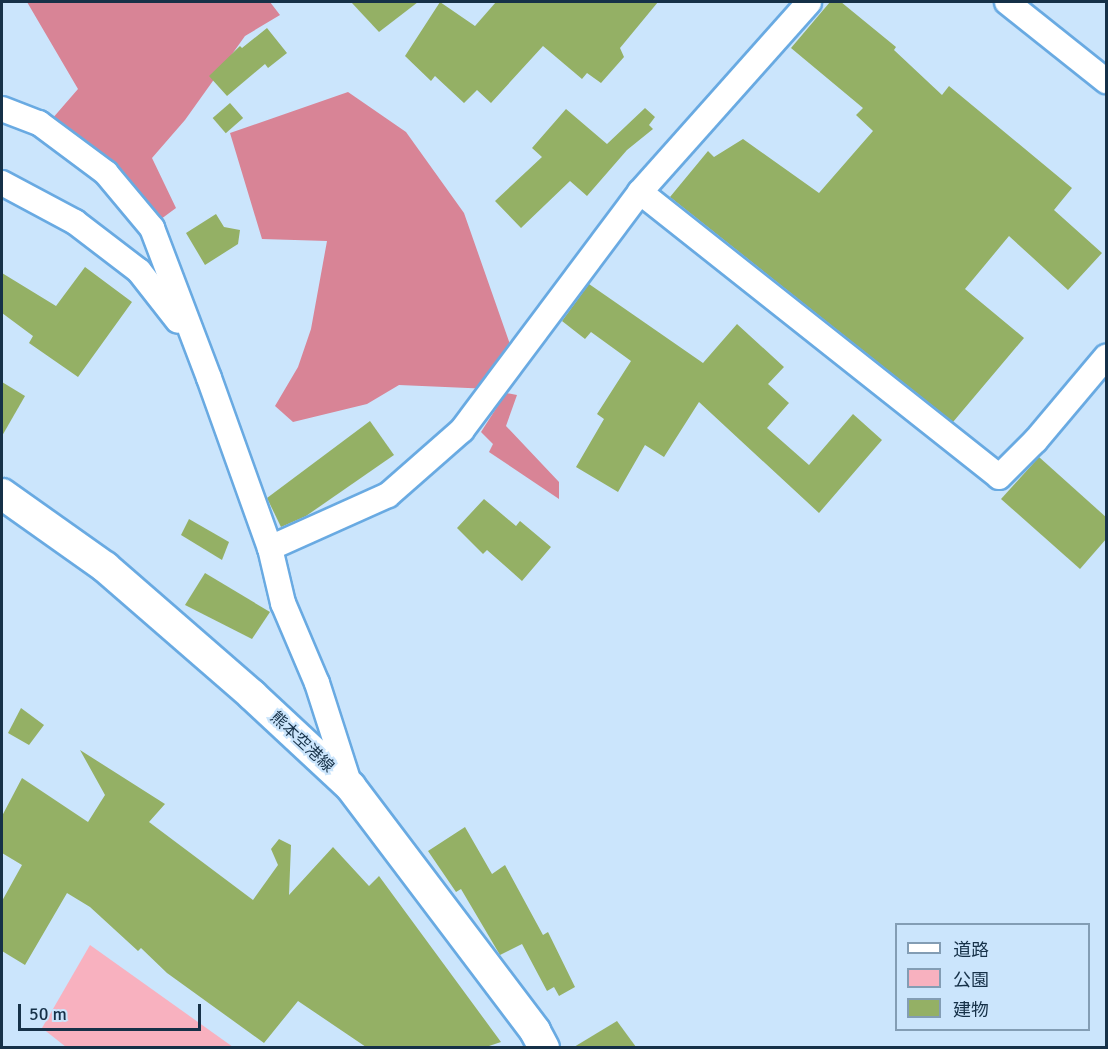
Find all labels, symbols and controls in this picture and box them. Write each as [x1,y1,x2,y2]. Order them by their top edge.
street label: 熊本空港線 [266,708,338,776]
legend [895,923,1090,1031]
text: 道路 [953,939,989,961]
text: 公園 [953,969,989,991]
scale bar [21,992,204,1030]
text: 建物 [953,999,989,1021]
text: 50 m [29,1003,67,1025]

